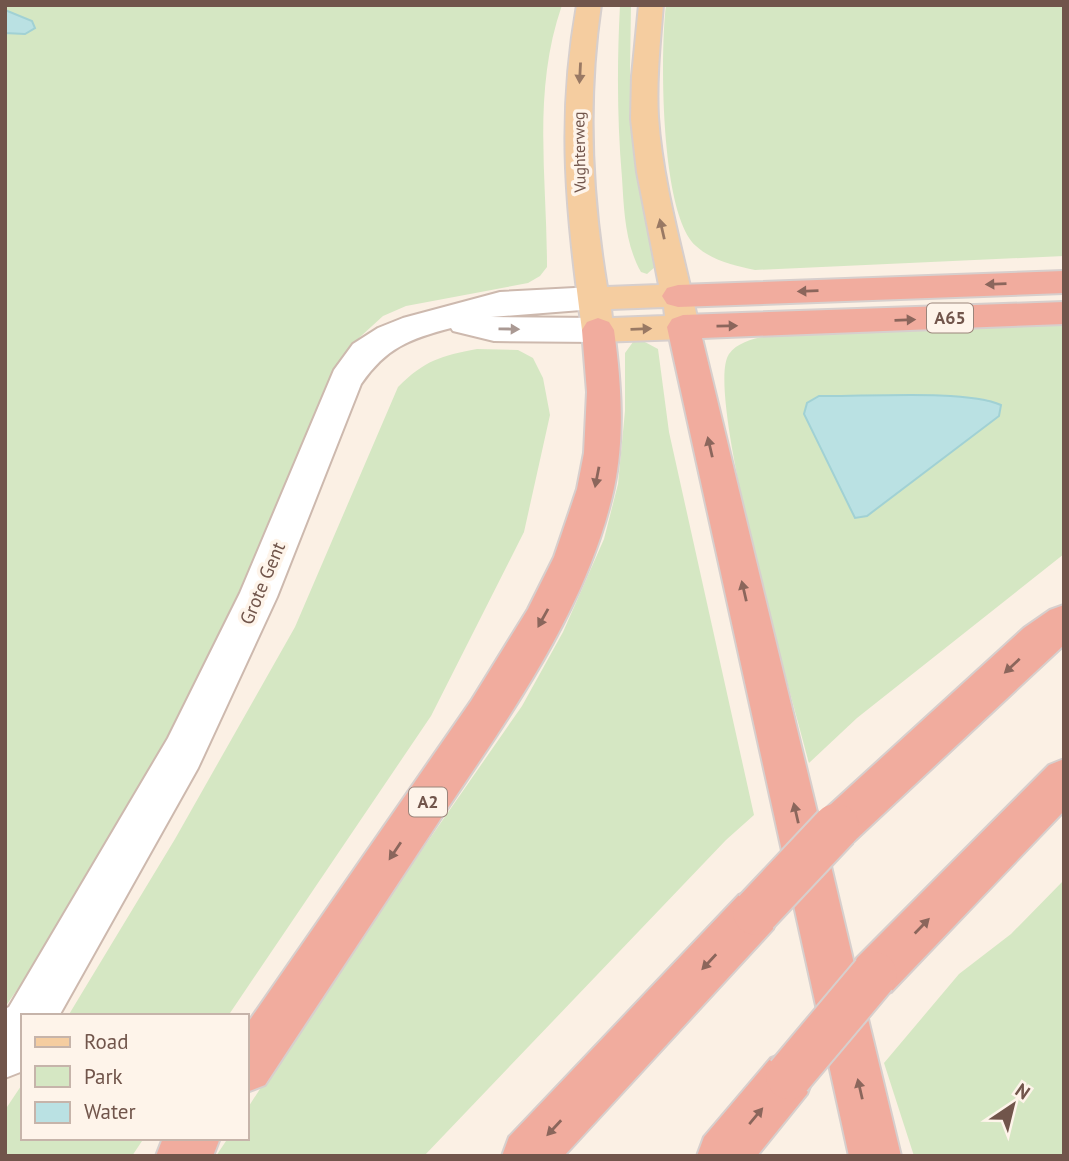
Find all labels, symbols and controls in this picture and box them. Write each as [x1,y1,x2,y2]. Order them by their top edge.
one-way arrow [574,62,585,84]
street label: Vughterweg [568,111,590,194]
one-way arrow [656,218,667,240]
one-way arrow [984,279,1006,290]
one-way arrow [797,286,819,297]
road number: A65 [927,304,973,332]
one-way arrow [894,314,916,325]
one-way arrow [716,320,738,332]
one-way arrow [498,323,520,335]
one-way arrow [630,323,652,334]
one-way arrow [705,436,716,458]
one-way arrow [592,466,603,488]
street label: Grote Gent [234,538,290,628]
one-way arrow [738,580,749,602]
one-way arrow [538,608,549,628]
one-way arrow [1004,657,1021,673]
road number: A2 [409,788,447,816]
one-way arrow [790,802,801,824]
one-way arrow [388,842,402,860]
one-way arrow [913,918,929,935]
one-way arrow [702,953,718,970]
legend [21,1014,248,1140]
text: Road [84,1028,128,1055]
text: Park [84,1063,123,1090]
north arrow [978,1070,1048,1140]
one-way arrow [854,1078,865,1100]
text: N [1011,1078,1035,1104]
text: Water [84,1098,136,1125]
one-way arrow [748,1107,763,1125]
one-way arrow [546,1119,562,1137]

